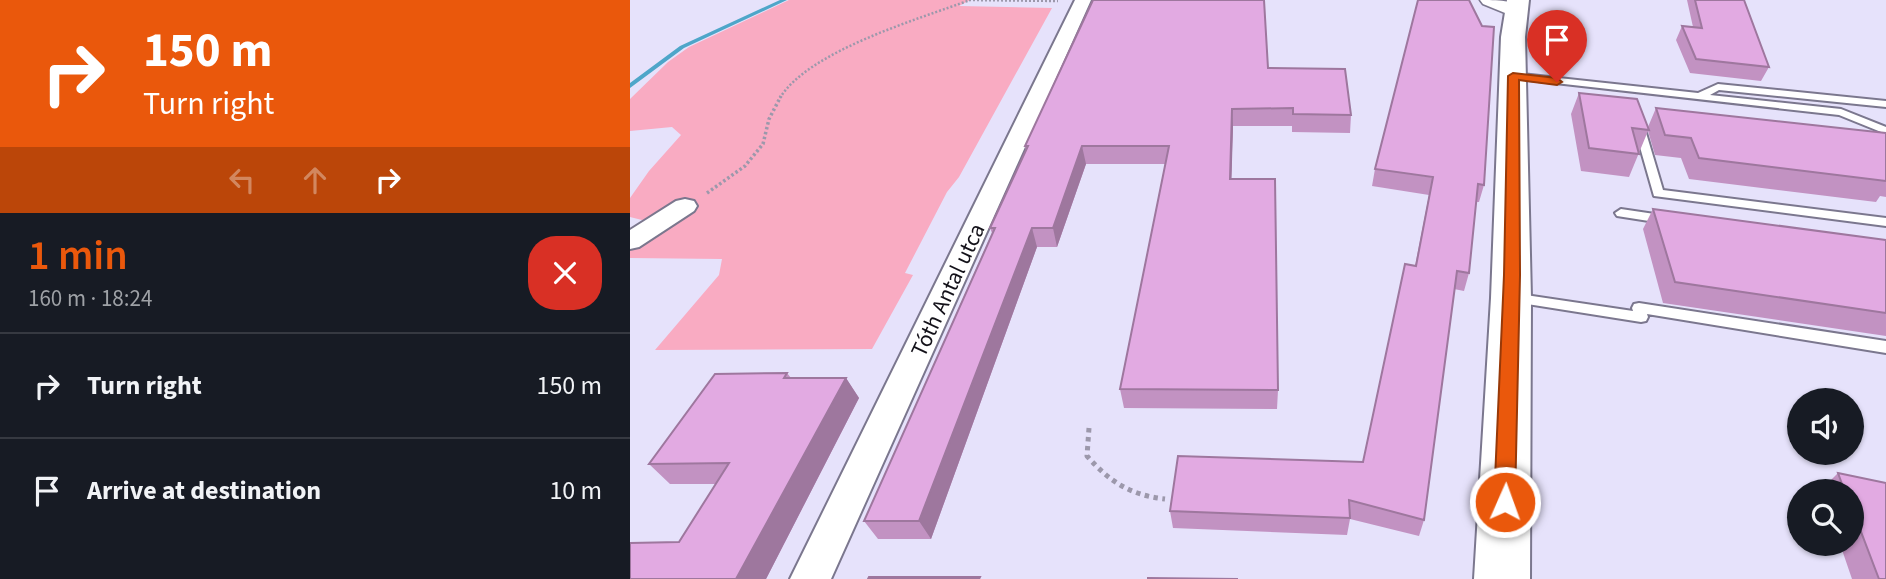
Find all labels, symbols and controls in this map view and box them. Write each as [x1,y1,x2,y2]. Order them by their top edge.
pin [1527,10,1587,82]
text: 150 m [143,16,272,86]
icon: arrive [1538,21,1576,59]
icon: right [28,28,119,119]
text: Turn right [143,81,274,127]
icon: left [223,161,261,199]
icon: ahead [296,161,334,199]
icon: right [369,161,407,199]
street label: Tóth Antal utca [903,218,993,362]
text: 1 min [28,226,128,286]
button: close [528,236,602,310]
text: 160 m · 18:24 [28,282,152,315]
icon: right [28,367,66,405]
text: Turn right [87,367,202,404]
text: 150 m [536,367,602,404]
map controls [1787,388,1864,556]
button: sound [1787,388,1864,465]
position arrow [1468,465,1542,539]
icon: arrive [28,472,66,510]
text: Arrive at destination [87,472,321,509]
text: 10 m [549,472,602,509]
button: search [1787,479,1864,556]

